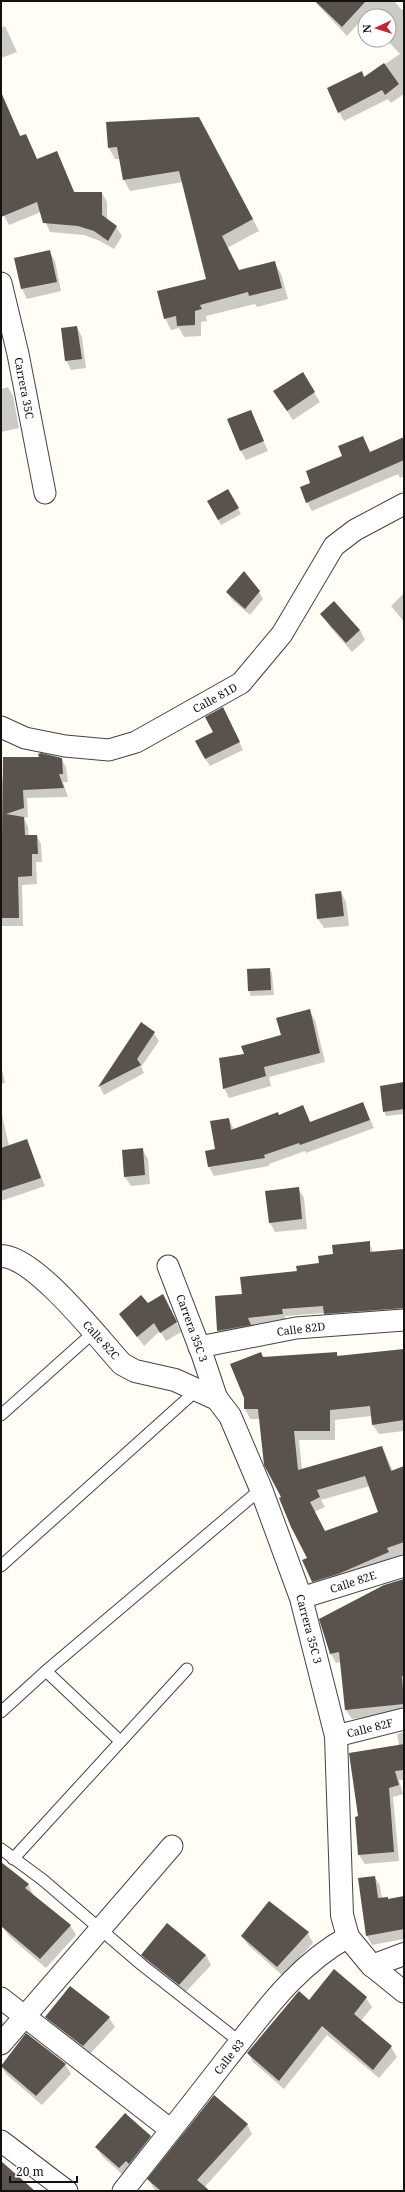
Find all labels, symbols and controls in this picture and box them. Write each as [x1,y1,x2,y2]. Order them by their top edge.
north arrow [357,8,397,48]
text: N [359,24,374,34]
street label: Carrera 35C [11,356,38,420]
street label: Calle 81D [190,679,240,716]
street label: Carrera 35C 3 [173,1292,212,1364]
street label: Calle 82C [80,1317,123,1363]
street label: Calle 82D [276,1318,326,1339]
street label: Calle 82E [328,1567,378,1596]
street label: Carrera 35C 3 [293,1593,326,1665]
street label: Calle 82F [345,1714,395,1741]
street label: Calle 83 [210,2036,247,2077]
scale bar [10,2158,77,2184]
text: 20 m [16,2163,44,2180]

